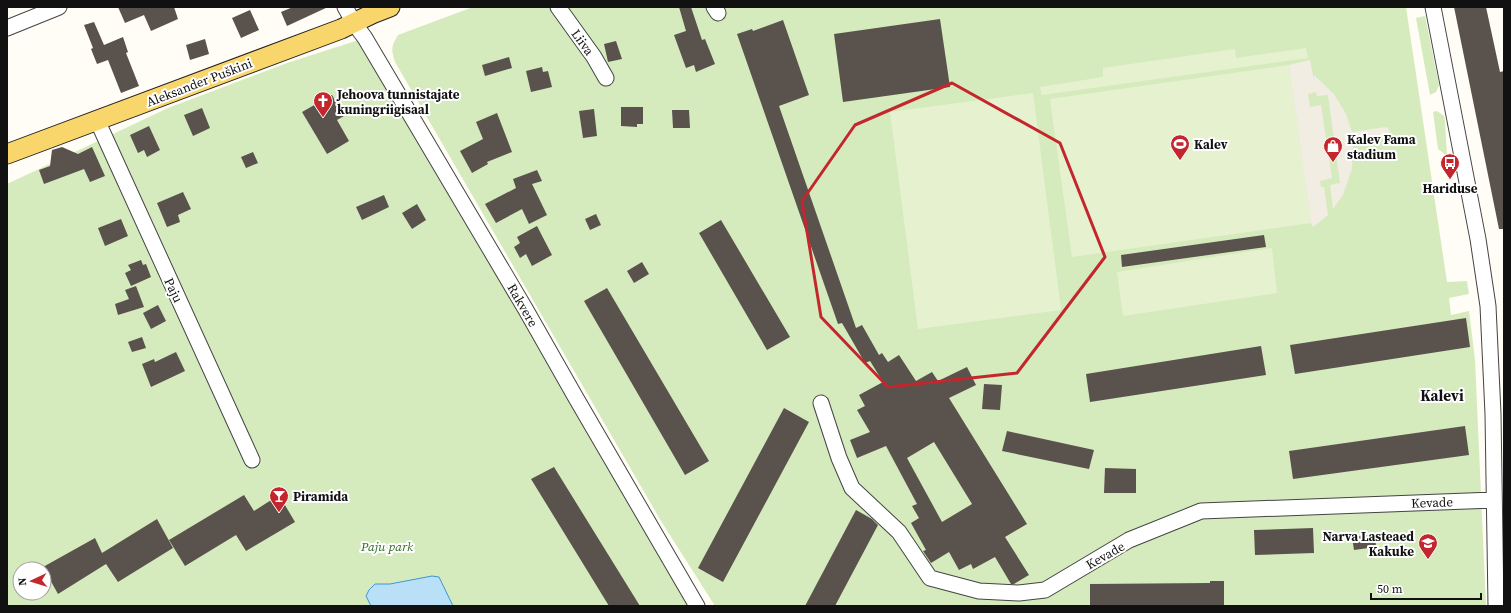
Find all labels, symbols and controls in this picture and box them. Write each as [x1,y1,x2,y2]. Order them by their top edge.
street label: Liiva [567,26,598,59]
street label: Aleksander Puškini [144,54,255,110]
place label: Jehoova tunnistajate kuningriigisaal [336,86,460,118]
church icon: Jehoova tunnistajate kuningriigisaal [312,90,334,118]
place label: Kalev Fama stadium [1347,131,1416,163]
sports icon: Kalev [1169,133,1191,161]
shop icon: Kalev Fama stadium [1322,135,1344,163]
place label: Kalev [1194,136,1228,153]
bus stop icon: Hariduse [1439,152,1461,180]
place label: Hariduse [1422,180,1478,197]
street label: Paju [160,275,187,306]
street label: Rakvere [503,281,542,330]
district label: Kalevi [1420,385,1464,406]
bar icon: Piramida [268,485,290,513]
place label: Piramida [293,488,348,505]
street label: Kevade [1411,493,1454,512]
place label: Narva Lasteaed Kakuke [1323,528,1414,560]
school or university icon: Narva Lasteaed Kakuke [1417,532,1439,560]
street label: Kevade [1083,537,1128,573]
park label: Paju park [360,538,414,555]
north arrow [12,561,52,601]
scale bar [1371,575,1481,601]
text: N [15,577,30,586]
text: 50 m [1377,581,1403,597]

